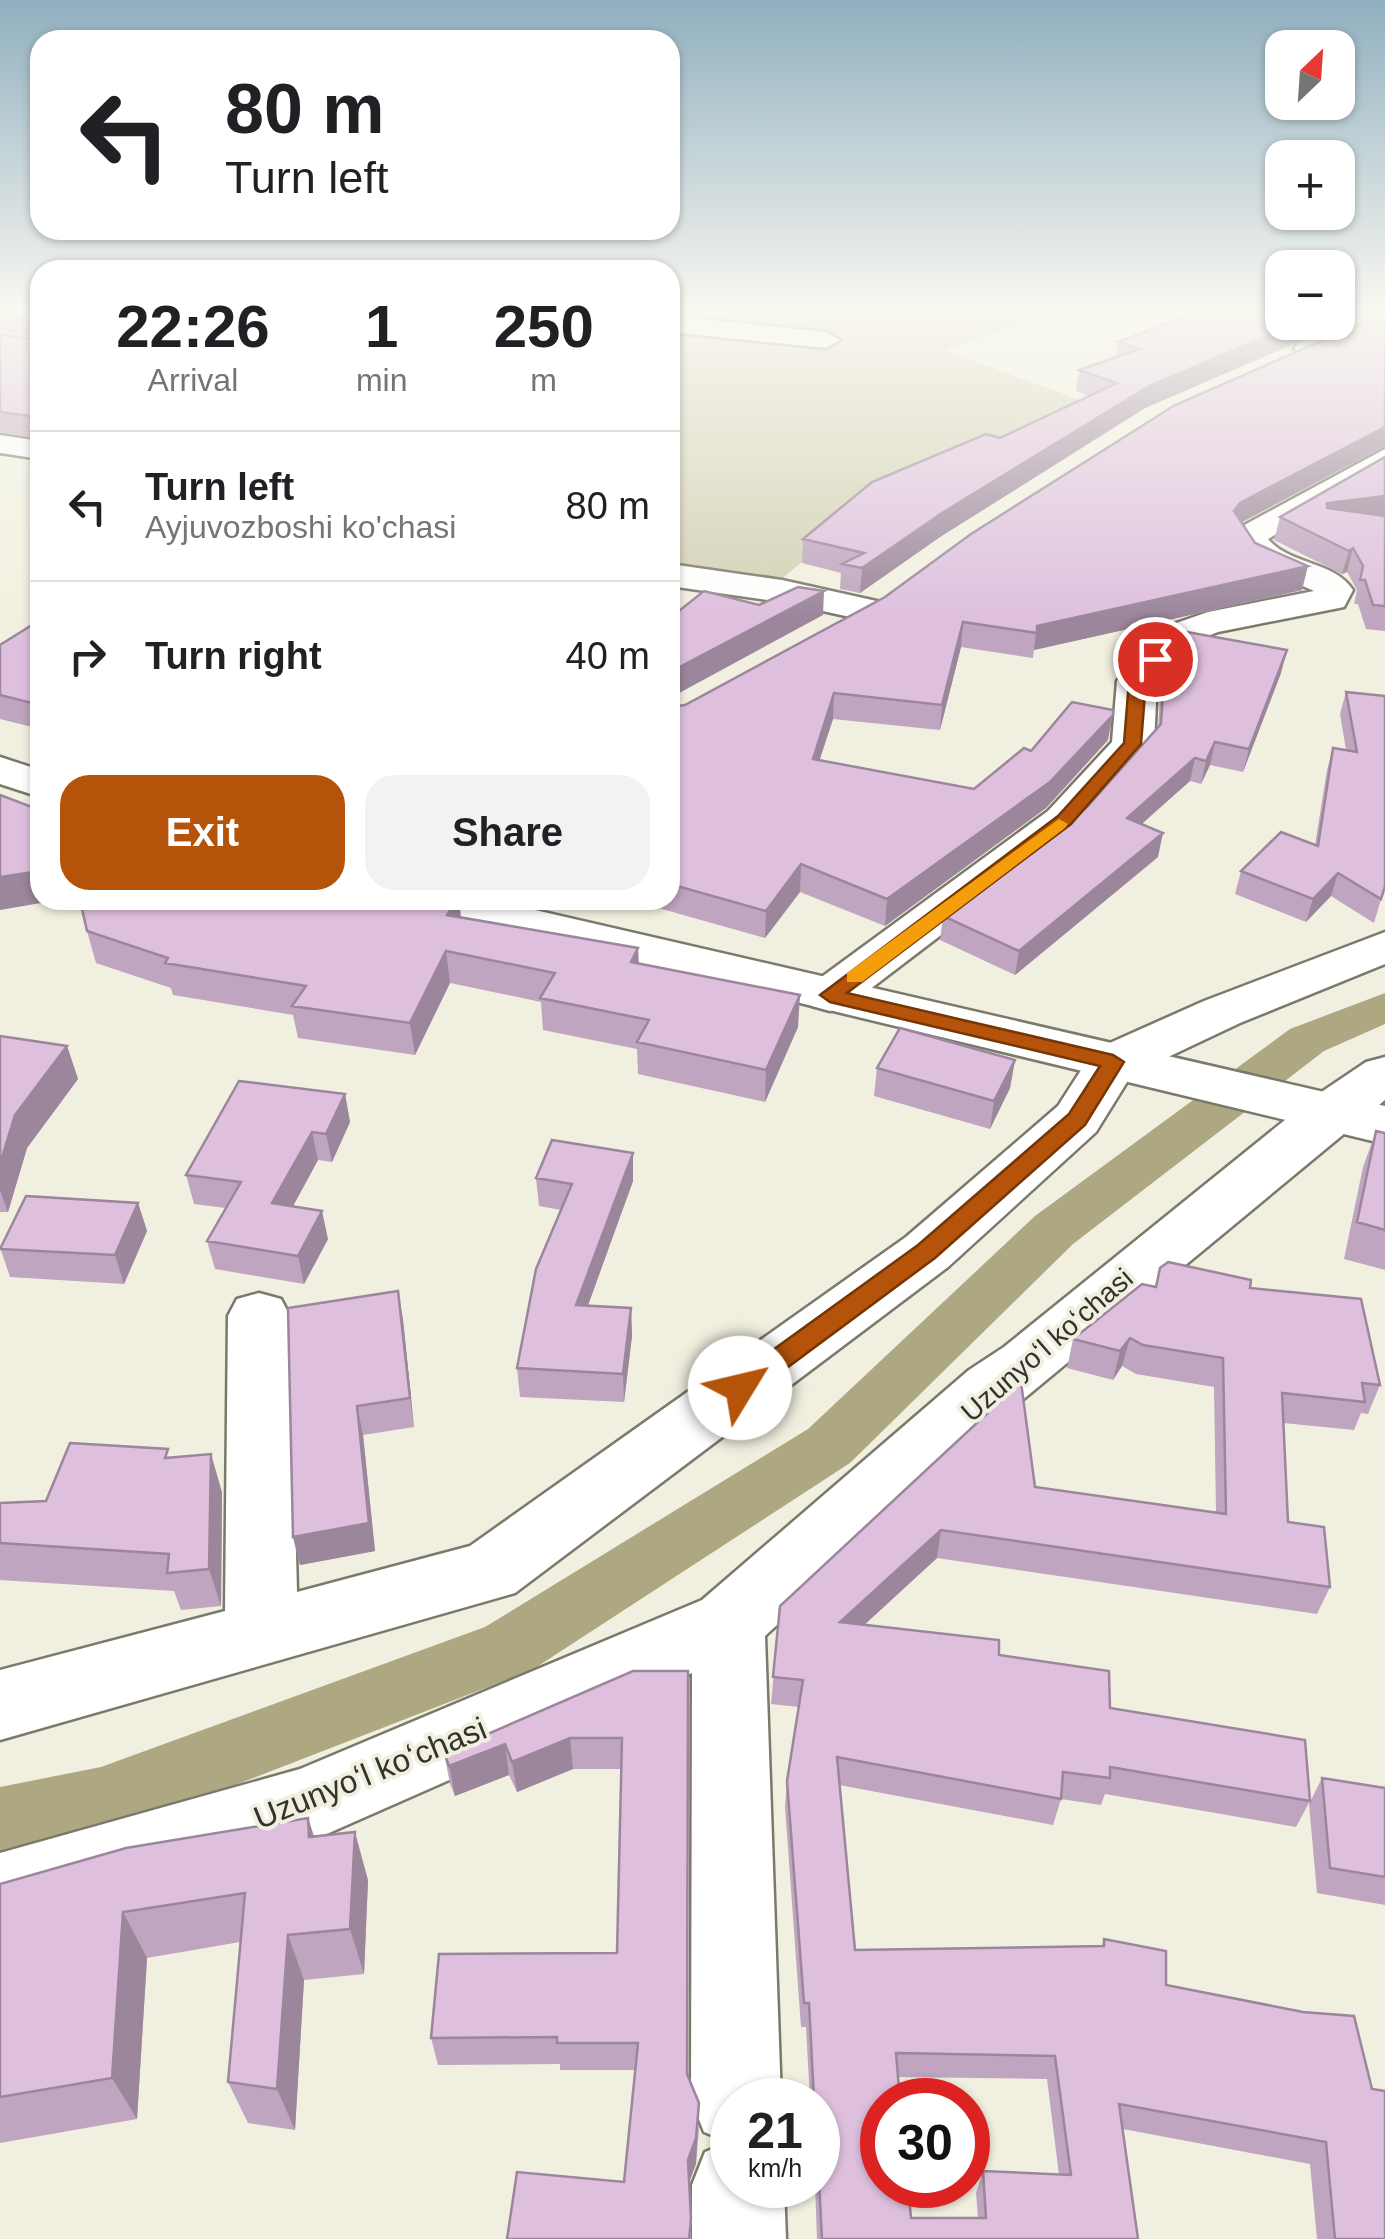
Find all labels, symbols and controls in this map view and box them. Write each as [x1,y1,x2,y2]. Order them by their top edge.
north arrow [1265,30,1355,120]
map controls [1265,30,1355,340]
icon: left [60,70,190,200]
text: 80 m [225,70,385,148]
button: + [1265,140,1355,230]
text: Turn left [225,152,388,203]
button: − [1265,250,1355,340]
text: 22:26 [116,293,270,360]
text: 1 [365,293,398,360]
text: 250 [494,293,594,360]
text: Arrival [148,362,238,398]
text: min [356,362,407,398]
text: m [530,362,557,398]
text: Turn left [145,466,294,508]
icon: left [60,479,115,534]
text: 80 m [566,485,650,527]
text: Ayjuvozboshi ko'chasi [145,509,456,545]
pin [1113,617,1198,702]
icon: right [60,629,115,684]
icon: arrive [1128,632,1183,687]
text: Turn right [145,635,322,677]
text: 40 m [566,635,650,677]
button: Exit [60,775,345,890]
button: Share [365,775,650,890]
street label: Uzunyoʻl koʻchasi [955,1262,1139,1428]
position arrow [688,1336,792,1440]
street label: Uzunyoʻl koʻchasi [249,1710,491,1836]
speed limit sign: 30 [860,2078,990,2208]
text: 21 [747,2103,803,2159]
text: km/h [748,2154,802,2182]

